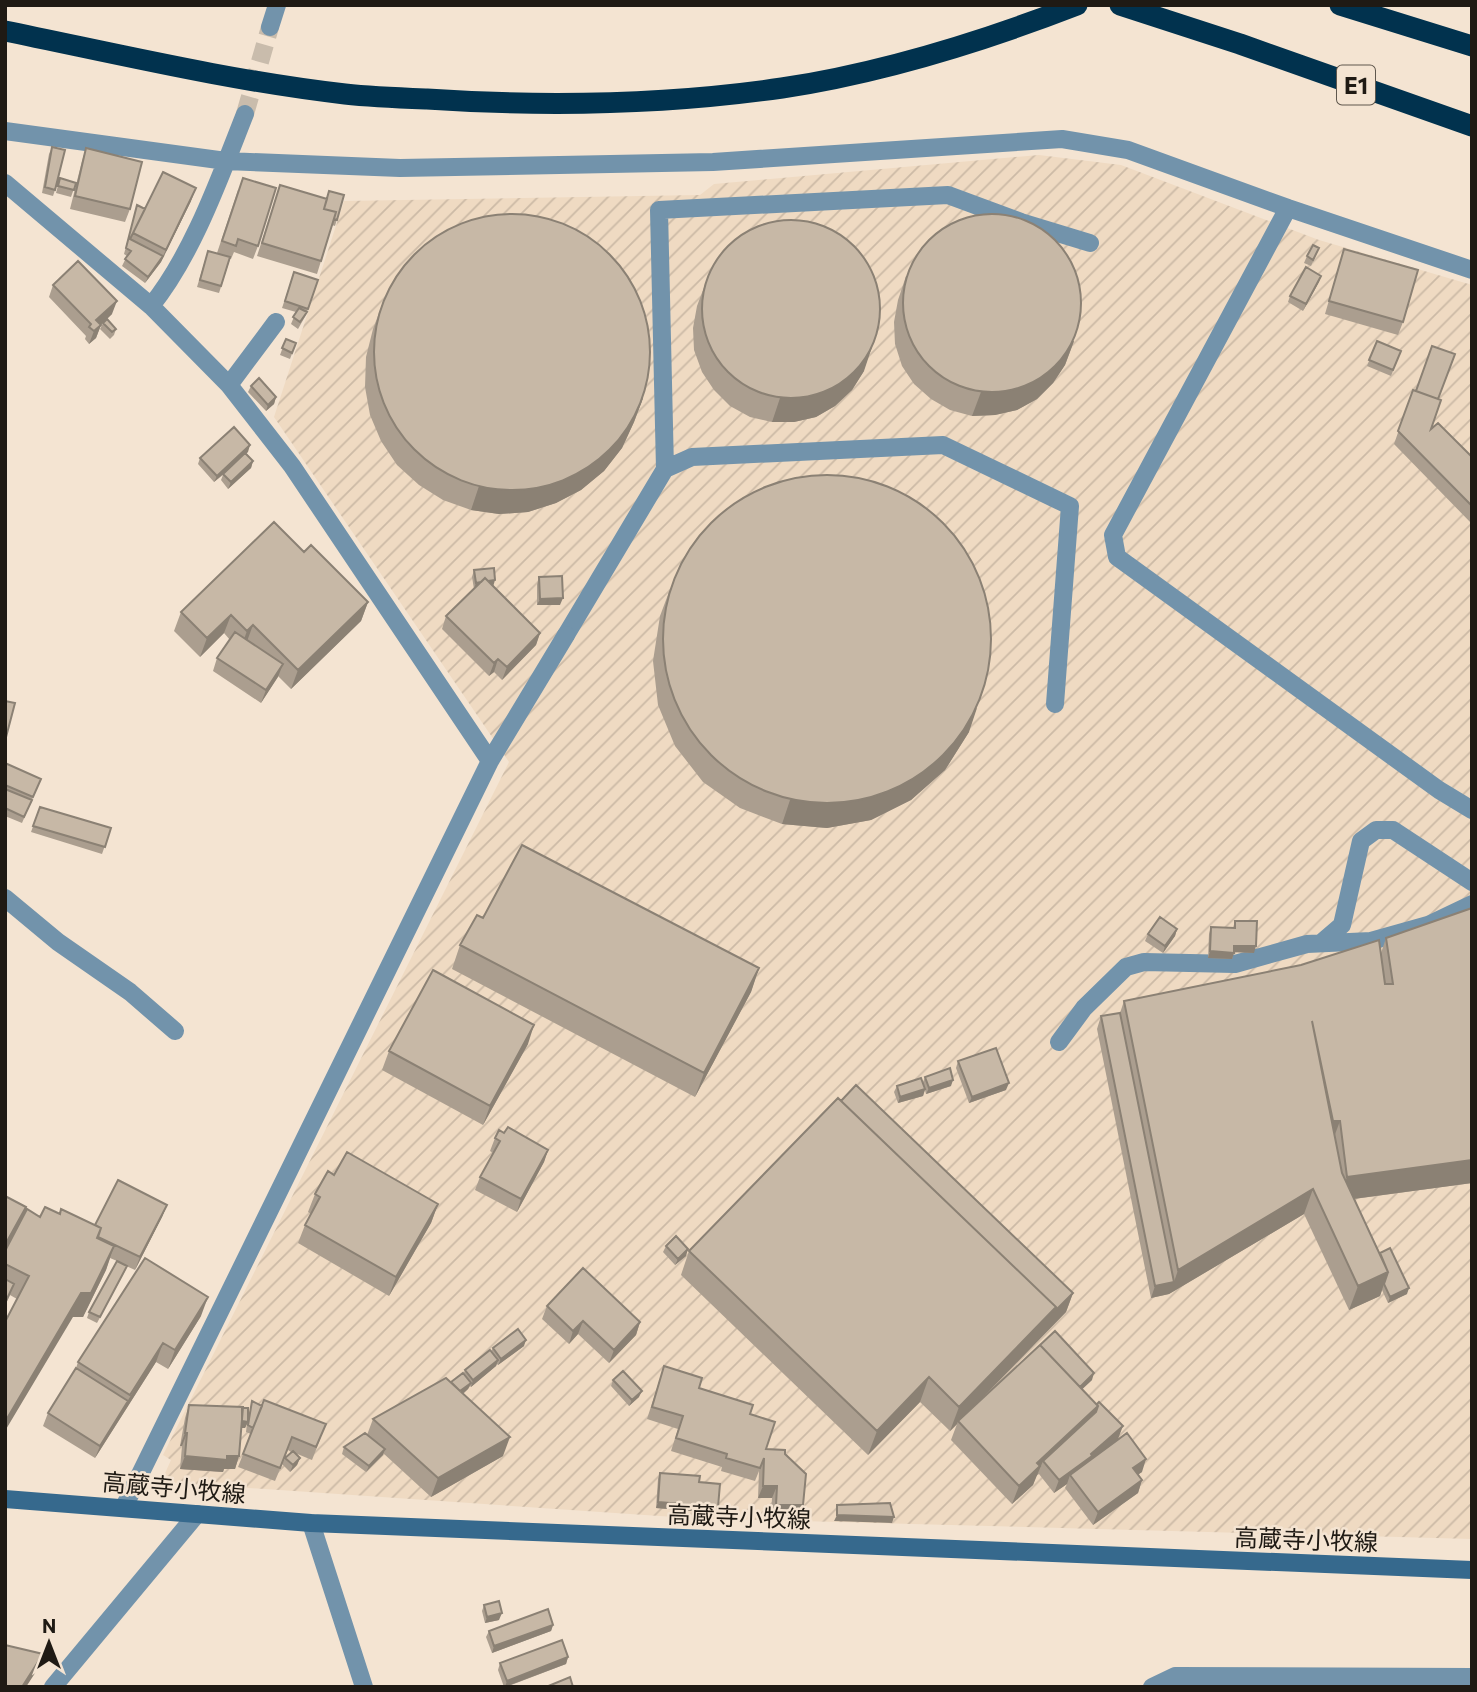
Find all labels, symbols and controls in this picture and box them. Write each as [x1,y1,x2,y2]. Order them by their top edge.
road number: E1 [1337,66,1375,104]
street label: 高蔵寺小牧線 [101,1466,247,1508]
street label: 高蔵寺小牧線 [667,1499,811,1533]
street label: 高蔵寺小牧線 [1234,1522,1378,1556]
north arrow [14,1608,84,1678]
text: N [42,1614,56,1637]

